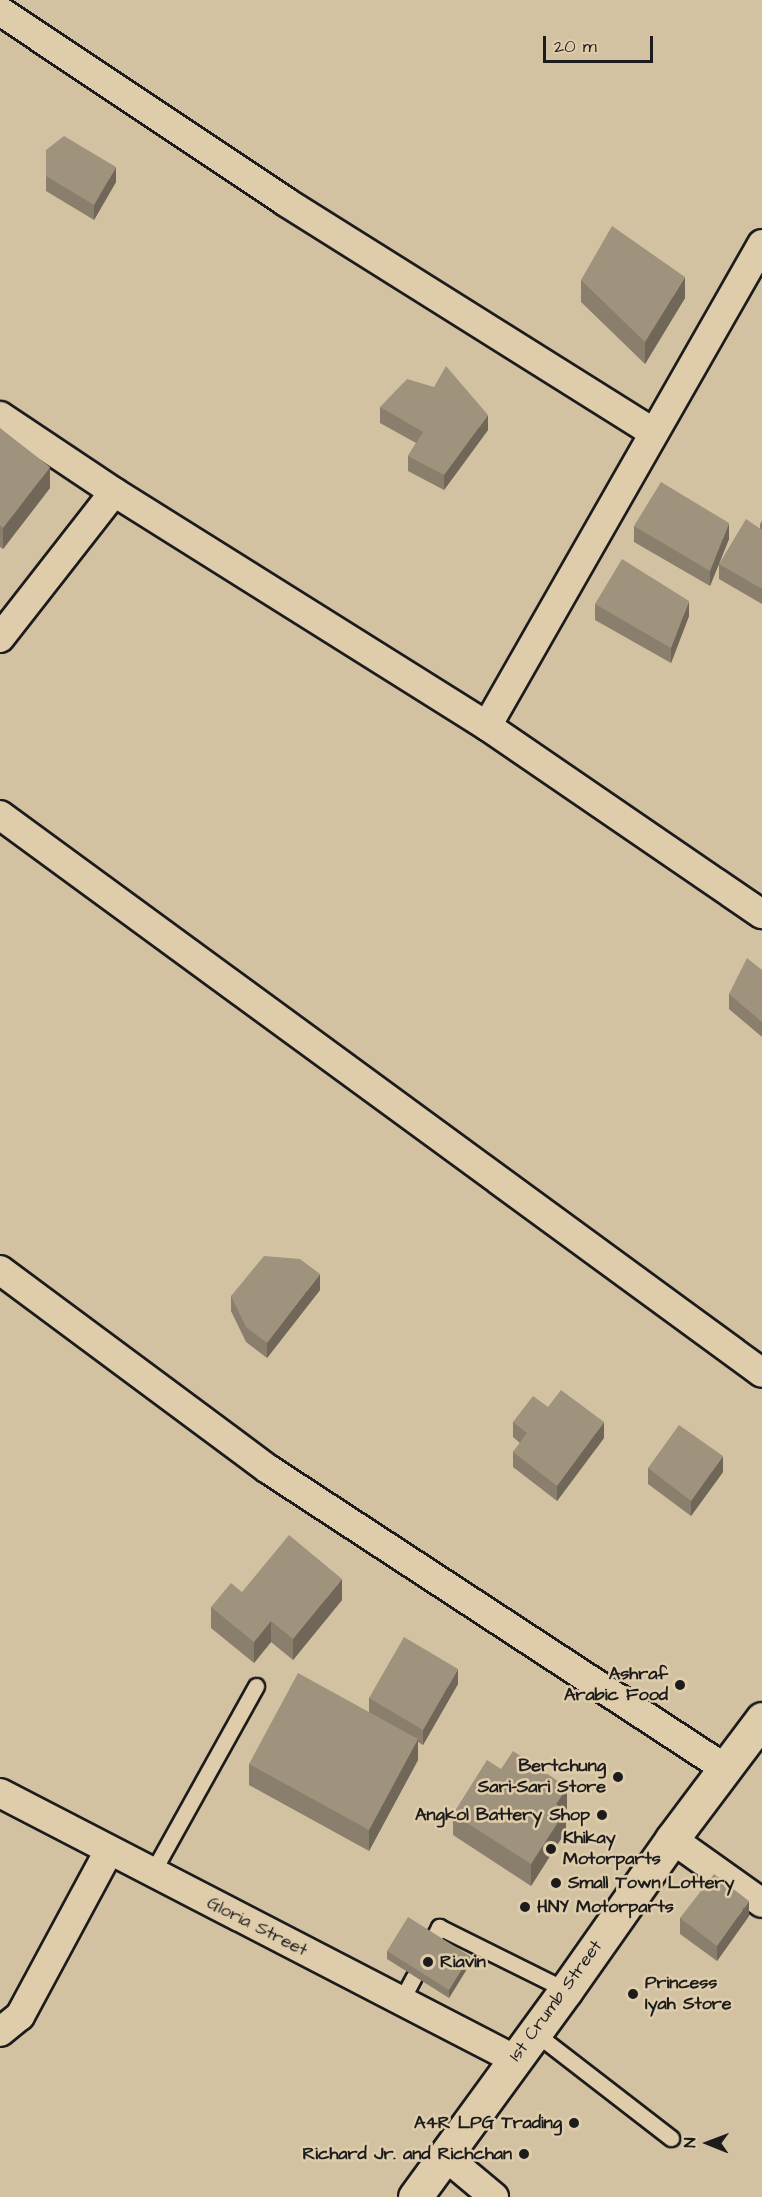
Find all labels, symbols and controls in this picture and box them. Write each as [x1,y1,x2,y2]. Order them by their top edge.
scale bar [546,24,656,62]
text: 20 m [554,34,597,59]
place label: Ashraf Arabic Food [564,1664,668,1706]
marker: Ashraf Arabic Food [673,1678,687,1692]
place label: Bertchung Sari-Sari Store [478,1756,606,1798]
marker: Bertchung Sari-Sari Store [611,1770,625,1784]
place label: Angkol Battery Shop [415,1804,590,1826]
marker: Angkol Battery Shop [595,1808,609,1822]
place label: Khikay Motorparts [563,1828,661,1870]
marker: Khikay Motorparts [544,1842,558,1856]
place label: Small Town Lottery [568,1872,734,1894]
marker: Small Town Lottery [549,1876,563,1890]
street label: Gloria Street [203,1892,311,1962]
place label: HNY Motorparts [537,1896,674,1918]
marker: HNY Motorparts [518,1900,532,1914]
street label: 1st Crumb Street [505,1936,607,2066]
place label: Riavin [440,1951,486,1973]
marker: Riavin [421,1955,435,1969]
place label: Princess Iyah Store [645,1973,732,2016]
marker: Princess Iyah Store [626,1987,640,2001]
place label: A4R LPG Trading [414,2112,562,2134]
north arrow [678,2113,738,2173]
marker: A4R LPG Trading [567,2116,581,2130]
text: N [679,2137,701,2148]
place label: Richard Jr. and Richchan [303,2143,512,2165]
marker: Richard Jr. and Richchan [517,2147,531,2161]

